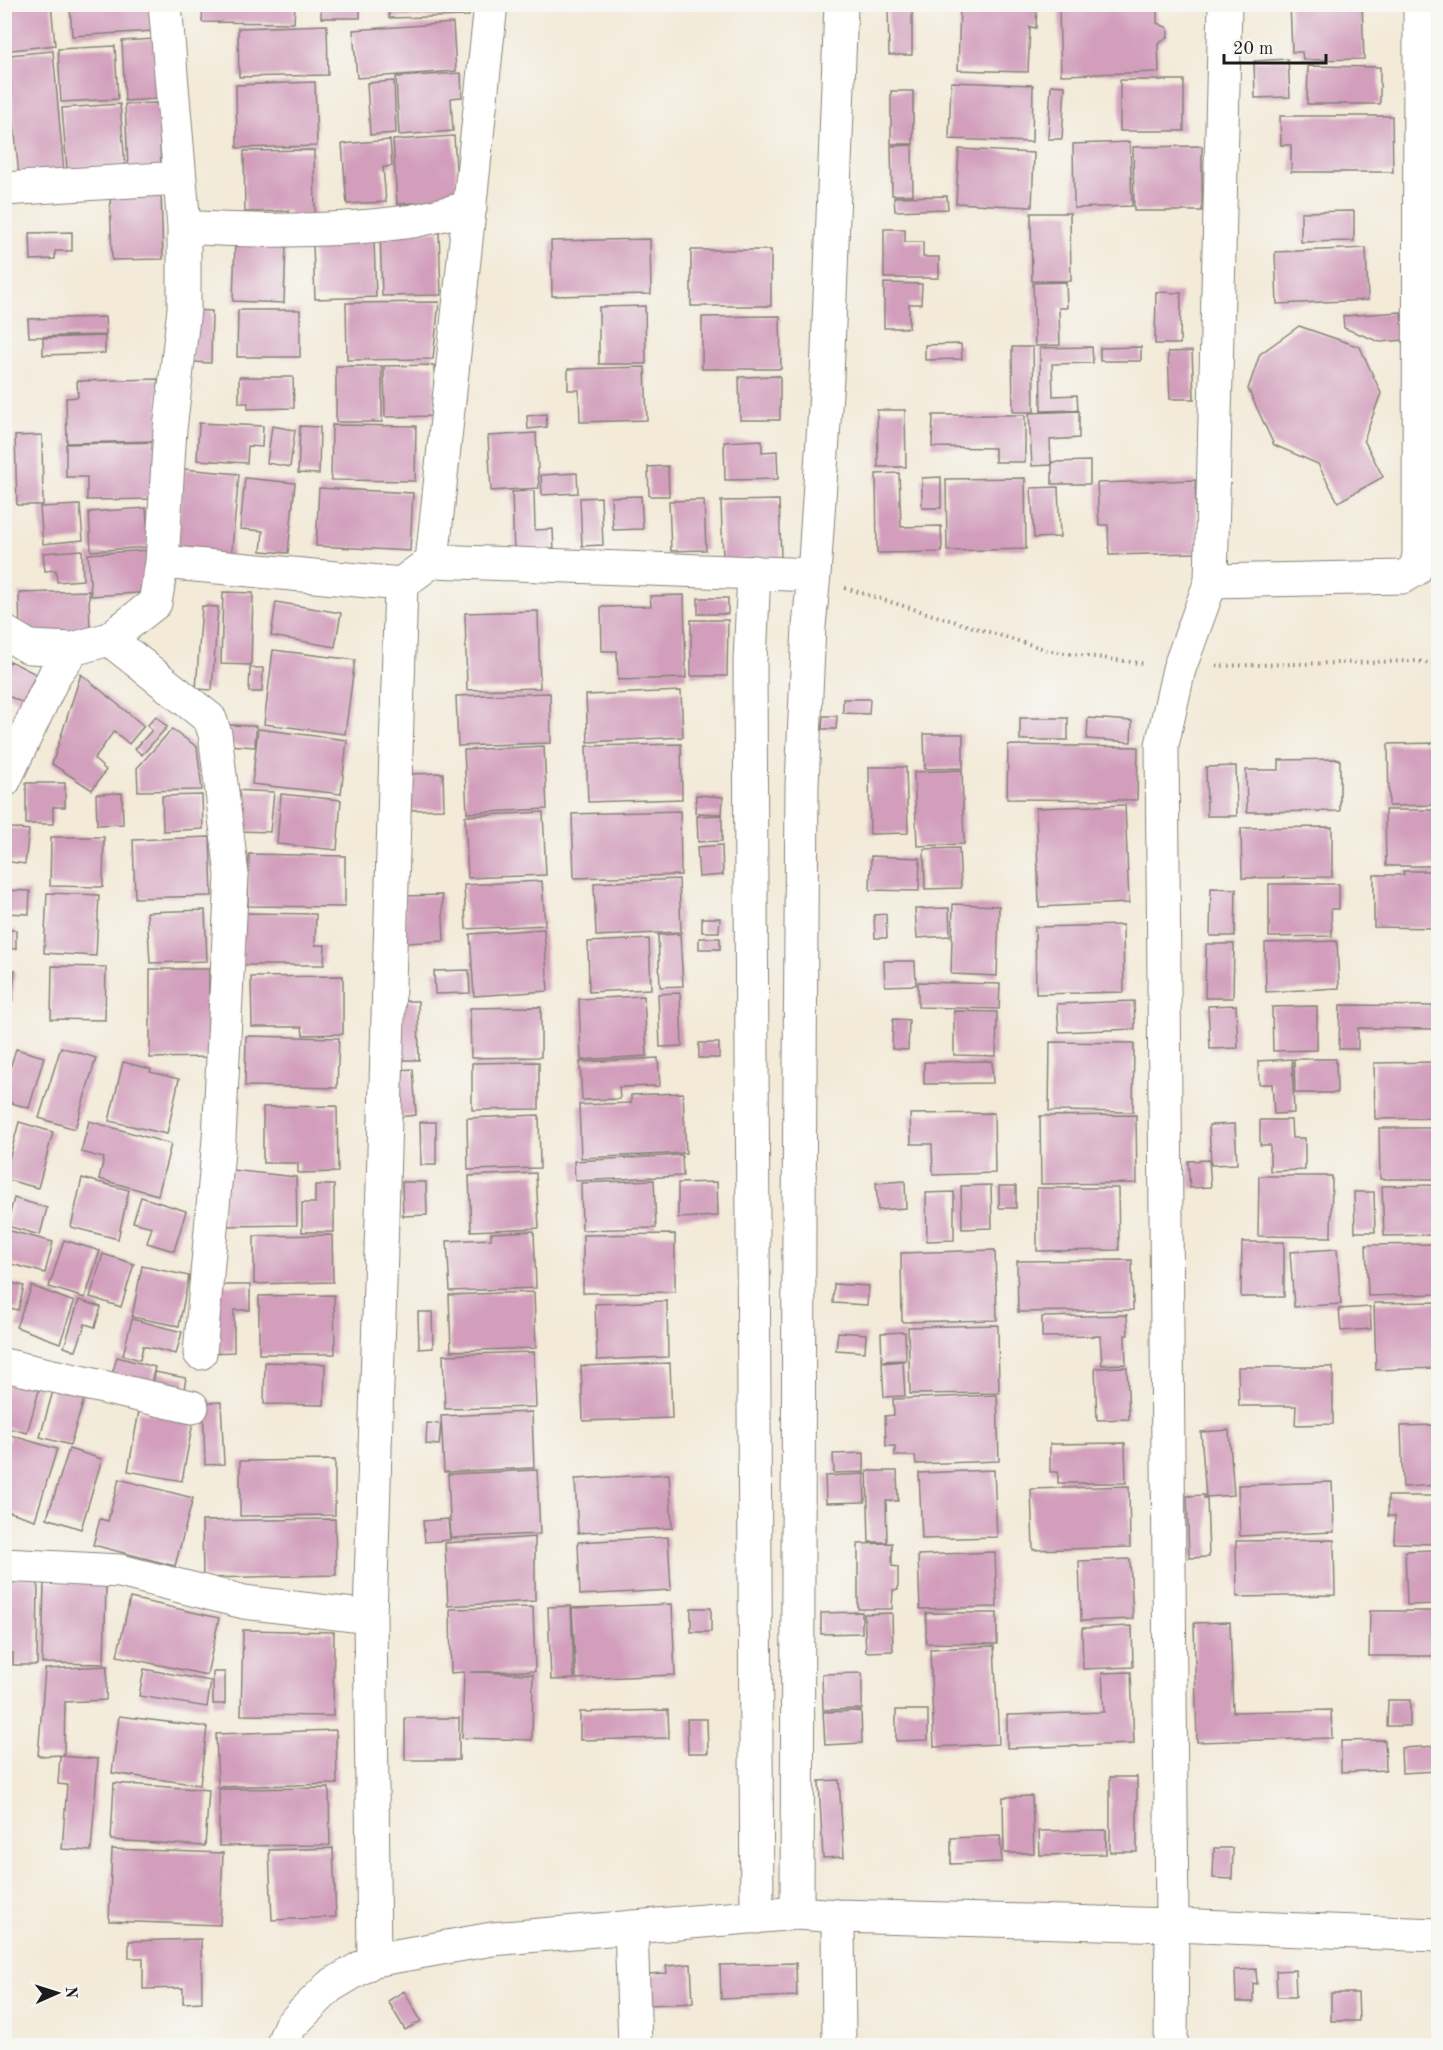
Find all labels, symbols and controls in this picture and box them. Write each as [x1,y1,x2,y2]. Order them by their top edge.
scale bar [1224,27,1326,65]
text: 20 m [1233,40,1273,58]
north arrow [27,1963,87,2023]
text: N [62,1986,78,2000]

